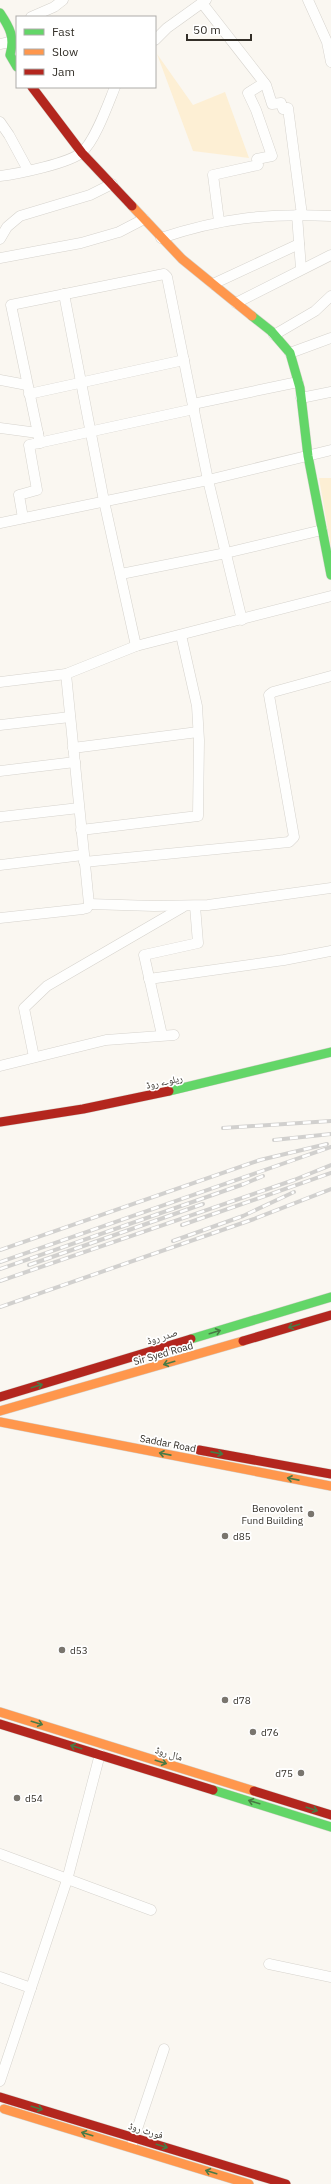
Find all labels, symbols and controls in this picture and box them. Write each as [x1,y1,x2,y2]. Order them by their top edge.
legend [16,16,156,88]
scale bar [187,16,251,42]
text: 50 m [193,22,221,37]
text: Fast [52,24,75,39]
text: Slow [52,44,78,59]
text: Jam [52,64,75,79]
street label: ریلوے روڈ [145,1071,184,1092]
one-way arrow [287,1323,300,1330]
street label: صدر روڈ [145,1326,179,1347]
one-way arrow [209,1328,222,1335]
street label: Sir Syed Road [132,1339,195,1368]
one-way arrow [163,1360,176,1367]
one-way arrow [31,1382,44,1389]
street label: Saddar Road [139,1432,197,1455]
one-way arrow [159,1449,172,1457]
one-way arrow [210,1449,223,1457]
one-way arrow [287,1474,300,1482]
place label: Benovolent Fund Building [241,1502,304,1527]
marker: Benovolent Fund Building [306,1509,316,1519]
place label: d85 [233,1530,251,1543]
marker: d85 [220,1531,230,1541]
place label: d53 [70,1644,88,1657]
marker: d53 [57,1645,67,1655]
place label: d78 [233,1694,251,1707]
marker: d78 [220,1695,230,1705]
one-way arrow [31,1720,44,1727]
place label: d76 [261,1726,279,1739]
marker: d76 [248,1727,258,1737]
one-way arrow [70,1743,83,1750]
street label: مال روڈ [154,1743,185,1764]
one-way arrow [155,1759,168,1766]
place label: d75 [275,1767,293,1780]
marker: d75 [296,1768,306,1778]
place label: d54 [25,1792,43,1805]
marker: d54 [12,1793,22,1803]
one-way arrow [248,1798,261,1805]
one-way arrow [305,1806,318,1813]
one-way arrow [31,2105,44,2112]
street label: فورٹ روڈ [127,2119,165,2142]
one-way arrow [81,2130,94,2137]
one-way arrow [155,2143,168,2150]
one-way arrow [206,2168,218,2176]

